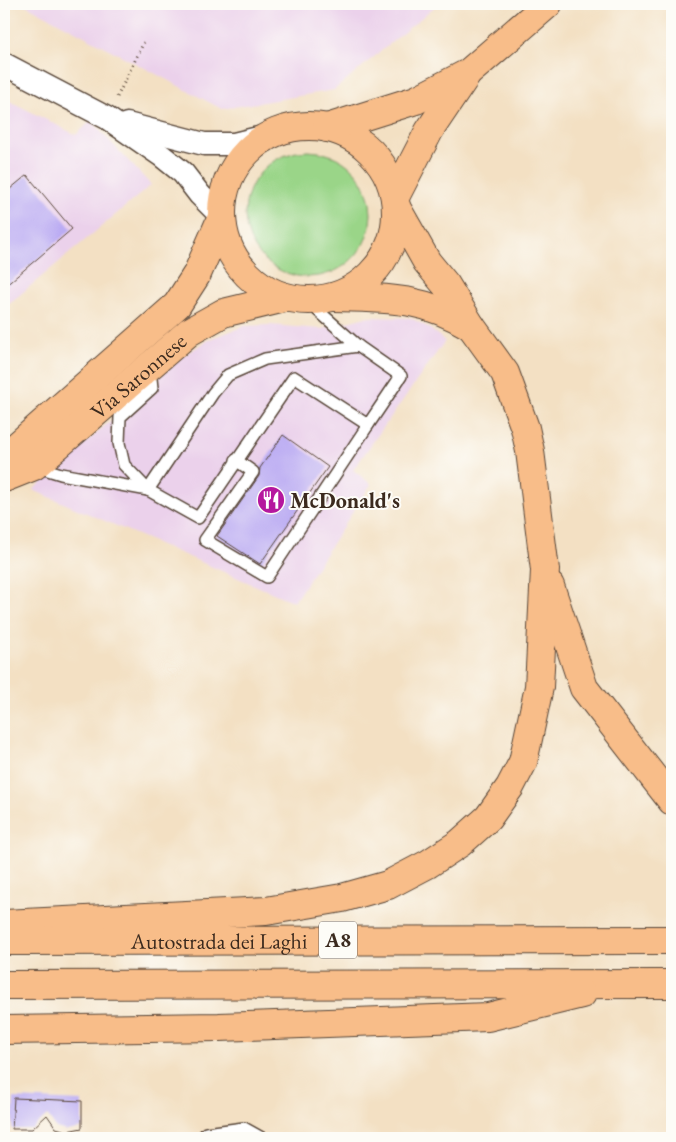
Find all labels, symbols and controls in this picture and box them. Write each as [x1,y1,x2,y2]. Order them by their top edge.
street label: Via Saronnese [84,327,193,426]
restaurant icon: McDonald's [256,485,286,515]
place label: McDonald's [290,486,400,515]
road number: A8 [319,922,357,958]
street label: Autostrada dei Laghi [130,927,307,956]

